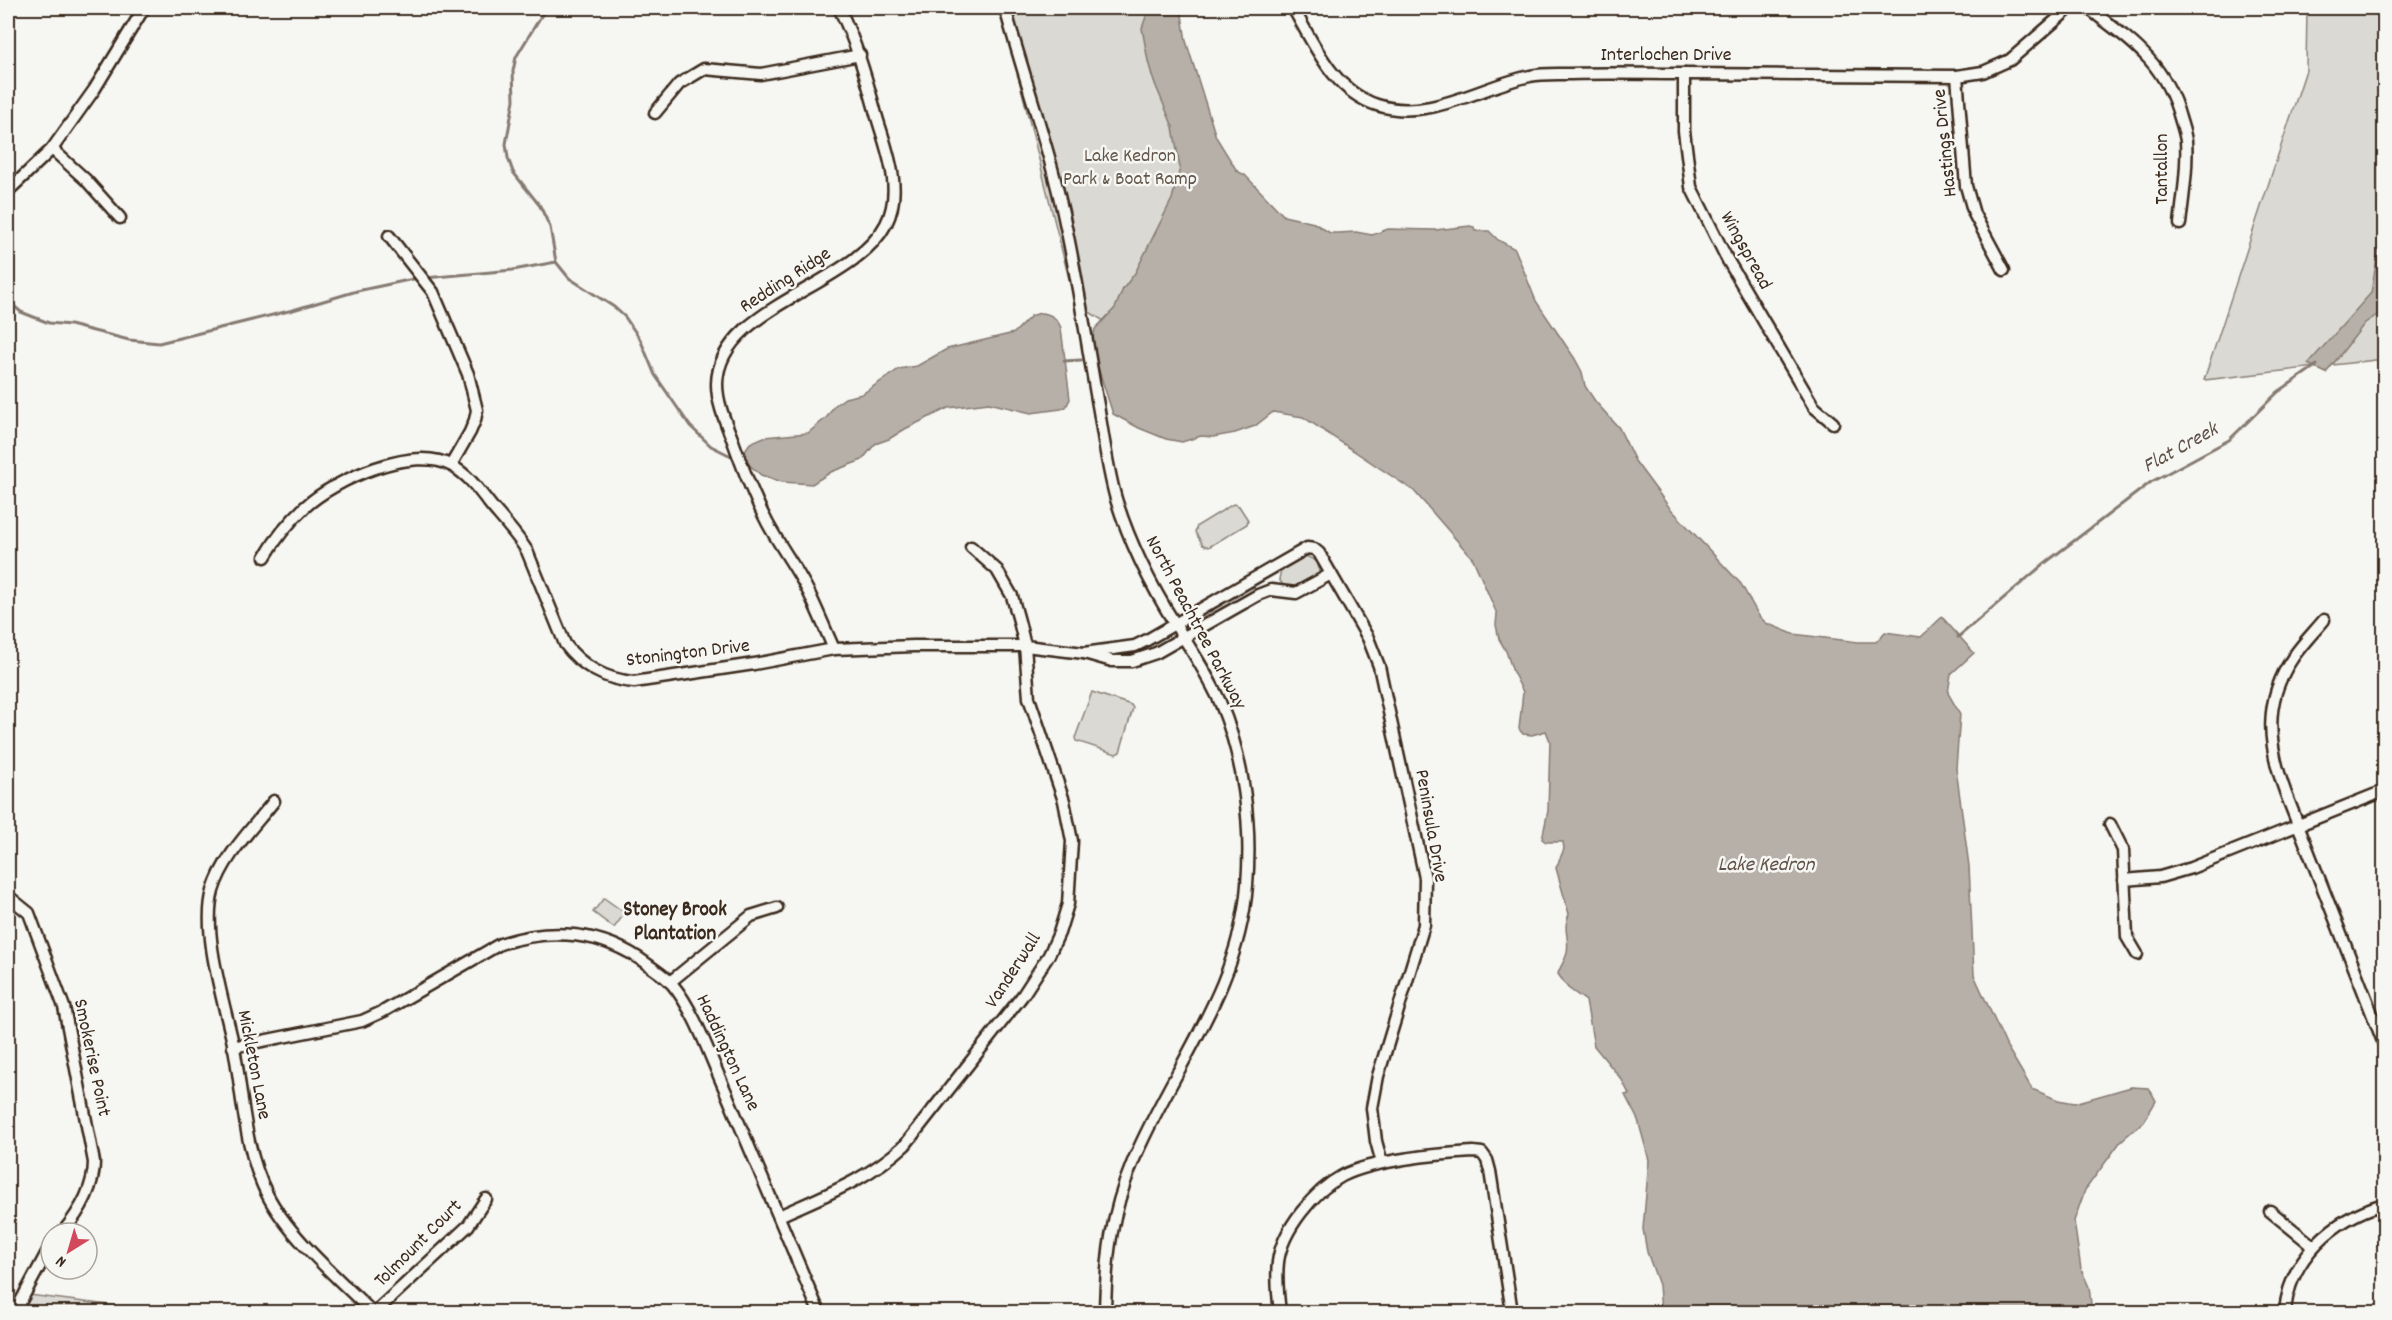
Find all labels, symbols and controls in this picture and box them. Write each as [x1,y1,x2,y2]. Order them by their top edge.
street label: Interlochen Drive [1600,42,1732,70]
street label: Hastings Drive [1926,87,1966,198]
street label: Tantallon [2149,133,2177,205]
park label: Lake Kedron Park & Boat Ramp [1063,143,1197,194]
street label: Wingspread [1712,207,1778,295]
street label: Redding Ridge [735,241,837,321]
water label: Flat Creek [2138,415,2226,482]
street label: North Peachtree Parkway [1137,531,1253,716]
street label: Stonington Drive [624,632,752,675]
street label: Peninsula Drive [1406,767,1454,885]
water label: Lake Kedron [1718,851,1816,881]
district label: Stoney Brook Plantation [623,896,727,950]
street label: Vanderwall [979,927,1049,1015]
street label: Haddington Lane [688,990,766,1116]
street label: Smokerise Point [65,997,117,1119]
street label: Mickleton Lane [229,1008,277,1122]
street label: Tolmount Court [369,1194,469,1294]
north arrow [39,1221,99,1281]
text: N [51,1249,72,1273]

